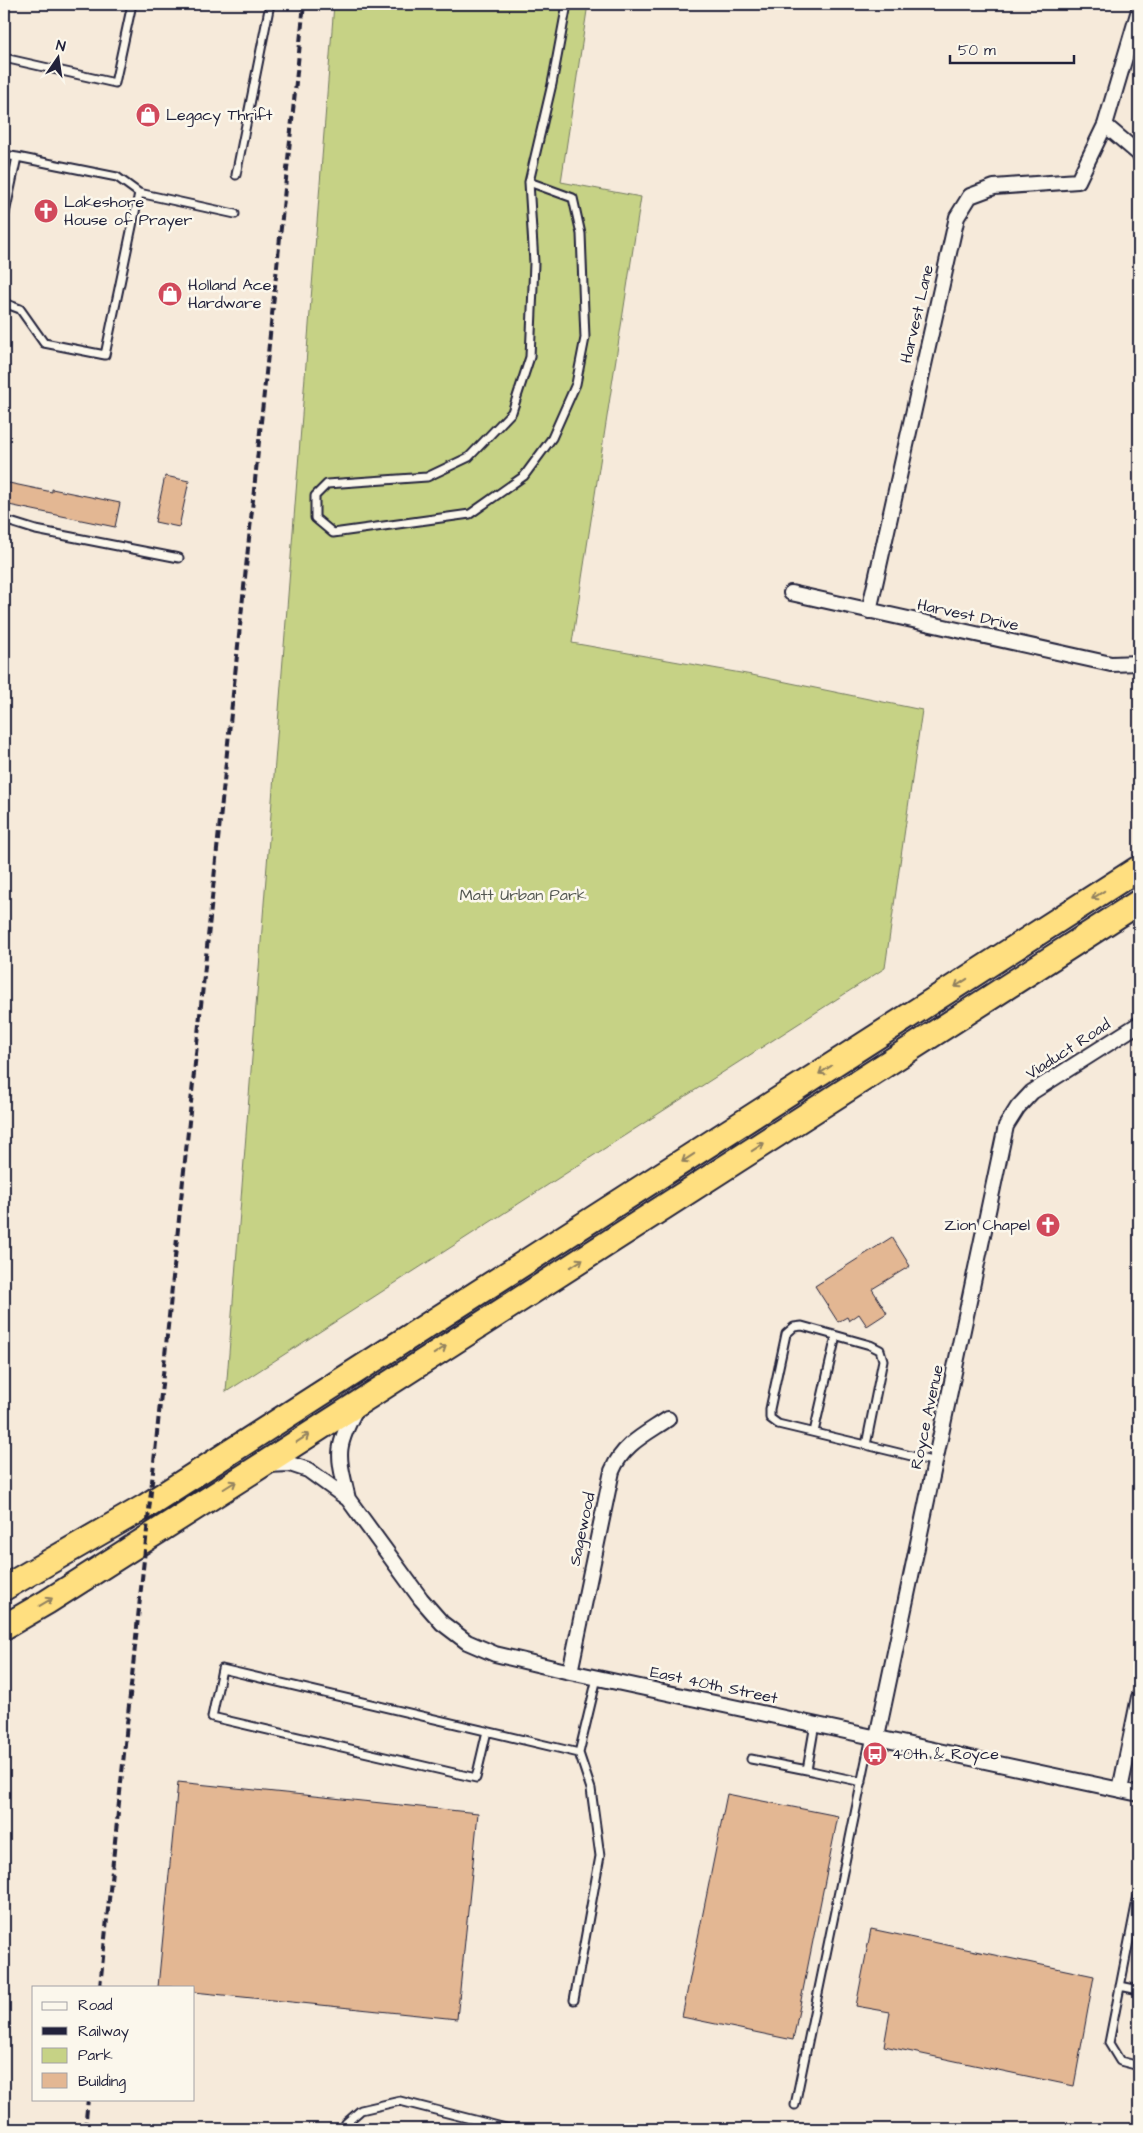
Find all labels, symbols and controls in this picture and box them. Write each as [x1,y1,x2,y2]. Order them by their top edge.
north arrow [32,32,82,82]
scale bar [950,32,1074,64]
text: N [54,36,67,57]
text: 50 m [958,40,996,61]
shop icon: Legacy Thrift [135,102,161,128]
place label: Legacy Thrift [166,104,273,127]
place label: Lakeshore House of Prayer [64,191,192,232]
church icon: Lakeshore House of Prayer [33,198,59,224]
street label: Harvest Lane [895,262,939,365]
place label: Holland Ace Hardware [188,274,272,314]
shop icon: Holland Ace Hardware [157,281,183,307]
street label: Harvest Drive [915,594,1021,637]
park label: Matt Urban Park [459,884,587,906]
one-way arrow [1092,890,1106,900]
one-way arrow [955,978,969,988]
street label: Viaduct Road [1021,1013,1115,1085]
one-way arrow [818,1066,832,1076]
one-way arrow [750,1141,764,1151]
one-way arrow [681,1153,695,1163]
church icon: Zion Chapel [1035,1212,1061,1238]
place label: Zion Chapel [944,1214,1030,1236]
one-way arrow [569,1257,583,1267]
one-way arrow [432,1345,446,1355]
street label: Royce Avenue [905,1362,950,1472]
one-way arrow [296,1433,310,1443]
one-way arrow [222,1480,236,1490]
street label: Sagewood [563,1490,601,1568]
one-way arrow [38,1597,52,1607]
street label: East 40th Street [648,1661,780,1709]
bus stop icon: 40th & Royce [862,1741,888,1767]
place label: 40th & Royce [892,1743,999,1766]
legend [32,1986,195,2100]
text: Road [78,1995,113,2016]
text: Railway [78,2021,129,2043]
text: Park [78,2045,113,2066]
text: Building [78,2071,126,2093]

